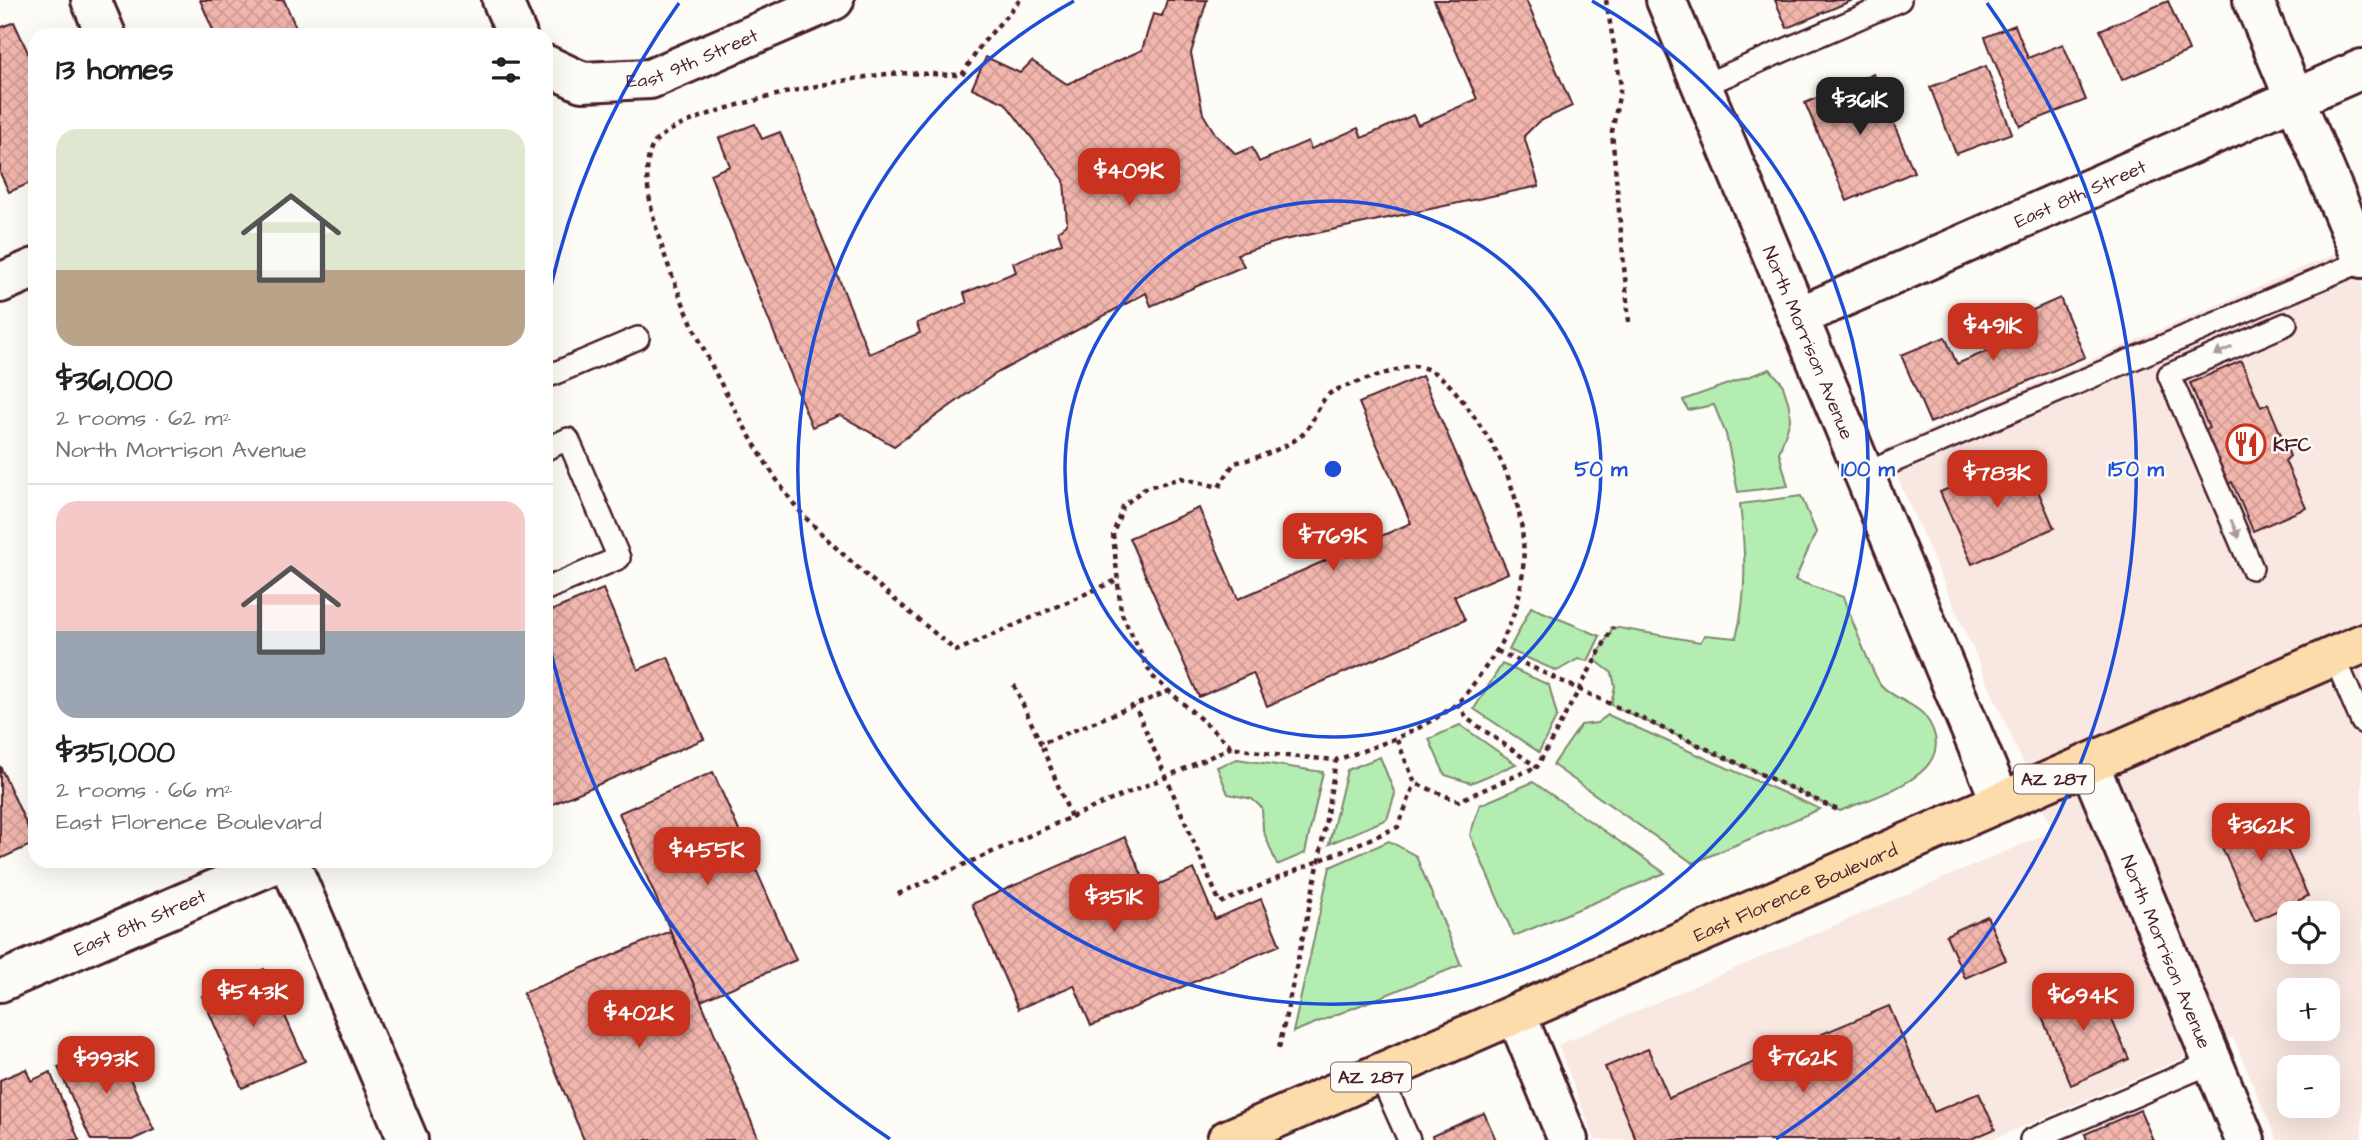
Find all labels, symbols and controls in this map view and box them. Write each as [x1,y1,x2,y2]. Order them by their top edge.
street label: East 9th Street [626,22,763,95]
text: 13 homes [56,49,173,91]
icon: filters [487,51,525,89]
pin: $361K [1811,78,1909,137]
text: $361K [1832,84,1888,116]
pin: $409K [1080,148,1178,208]
street label: East 8th Street [2010,153,2151,235]
text: $409K [1094,155,1164,187]
icon: home [228,175,354,301]
street label: North Morrison Avenue [1755,242,1860,444]
pin: $491K [1944,304,2042,363]
text: $491K [1964,310,2022,342]
one-way arrow [2213,345,2233,357]
text: $361,000 [56,360,173,402]
text: 2 rooms · 62 m² [56,402,231,434]
restaurant icon: KFC [2225,423,2267,465]
place label: KFC [2273,432,2312,459]
text: North Morrison Avenue [56,434,307,466]
pin: $783K [1948,450,2046,510]
text: 50 m [1575,455,1628,484]
text: 100 m [1841,455,1896,484]
text: 150 m [2108,455,2164,484]
centre of rings [1321,457,1345,481]
text: $783K [1963,457,2031,489]
pin: $769K [1284,514,1382,573]
one-way arrow [2230,519,2241,540]
text: $769K [1299,520,1367,552]
icon: home [228,547,354,673]
text: $351,000 [56,732,175,774]
road number: AZ 287 [2014,764,2094,794]
text: 2 rooms · 66 m² [56,774,233,806]
pin: $362K [2212,804,2310,863]
text: East Florence Boulevard [56,806,322,838]
text: $362K [2228,810,2294,842]
pin: $455K [658,828,756,887]
text: $455K [670,834,744,866]
street label: East Florence Boulevard [1690,837,1902,949]
street label: North Morrison Avenue [2113,851,2218,1053]
pin: $351K [1065,874,1163,934]
text: $351K [1085,881,1143,913]
street label: East 8th Street [70,883,211,964]
map controls [2277,901,2340,1118]
button: locate [2277,901,2340,964]
pin: $543K [204,970,302,1029]
pin: $694K [2034,974,2132,1033]
text: $543K [218,976,288,1008]
button: + [2277,978,2340,1041]
text: $694K [2048,980,2118,1012]
pin: $402K [590,990,688,1050]
text: $402K [604,997,674,1029]
pin: $993K [57,1036,155,1096]
pin: $762K [1754,1036,1852,1095]
text: $762K [1769,1042,1837,1074]
text: $993K [74,1043,138,1075]
button: − [2277,1055,2340,1118]
road number: AZ 287 [1331,1062,1411,1092]

